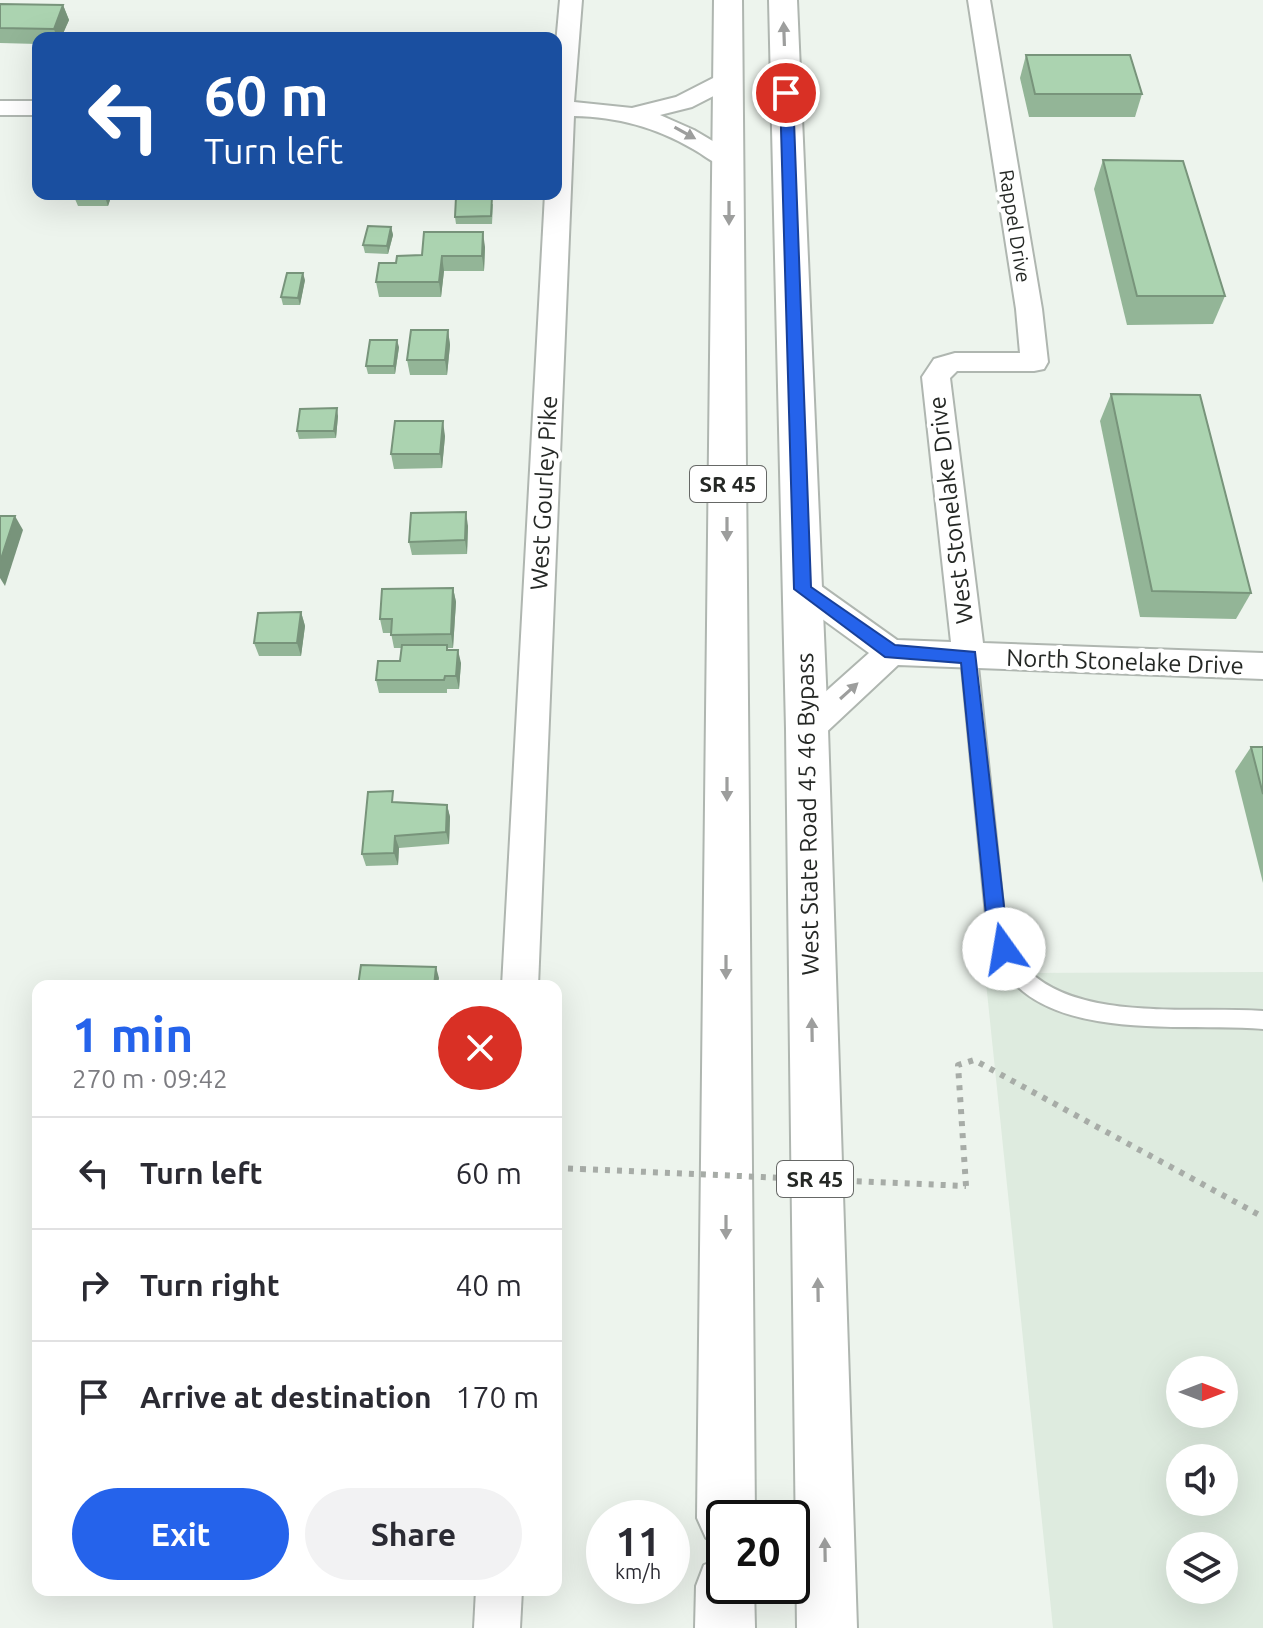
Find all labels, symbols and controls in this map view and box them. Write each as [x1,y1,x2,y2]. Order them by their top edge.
one-way arrow [778,21,791,46]
pin [752,59,820,127]
icon: left [72,64,176,168]
text: 60 m [204,64,329,127]
icon: arrive [764,71,808,115]
one-way arrow [674,126,696,140]
text: Turn left [204,130,343,171]
street label: Rappel Drive [995,168,1036,284]
one-way arrow [723,201,735,226]
street label: West Gourley Pike [525,395,562,591]
street label: West Stonelake Drive [923,395,978,625]
road number: SR 45 [690,466,766,502]
one-way arrow [721,517,734,542]
street label: North Stonelake Drive [1006,644,1244,679]
street label: West State Road 45 46 Bypass [791,652,824,976]
one-way arrow [839,682,858,700]
one-way arrow [721,777,733,802]
position arrow [962,907,1046,991]
one-way arrow [720,955,732,980]
button: close [438,1006,522,1090]
text: 1 min [72,1007,193,1061]
one-way arrow [806,1017,819,1042]
text: 270 m · 09:42 [72,1064,228,1093]
icon: left [72,1151,116,1195]
text: Turn left [140,1156,262,1190]
text: 60 m [455,1156,522,1190]
road number: SR 45 [777,1161,853,1197]
one-way arrow [720,1215,732,1240]
icon: right [72,1263,116,1307]
text: Turn right [140,1268,280,1302]
text: 40 m [455,1268,522,1302]
one-way arrow [812,1277,825,1302]
north arrow [1166,1356,1238,1428]
map controls [1166,1356,1238,1604]
icon: arrive [72,1375,116,1419]
text: Arrive at destination [140,1380,432,1414]
text: 170 m [456,1380,539,1414]
button: sound [1166,1444,1238,1516]
button: Exit [72,1488,289,1580]
button: Share [305,1488,522,1580]
speed limit sign: 20 [706,1500,810,1604]
text: 11 [615,1519,661,1564]
button: layers [1166,1532,1238,1604]
one-way arrow [818,1537,831,1562]
text: km/h [615,1560,661,1583]

